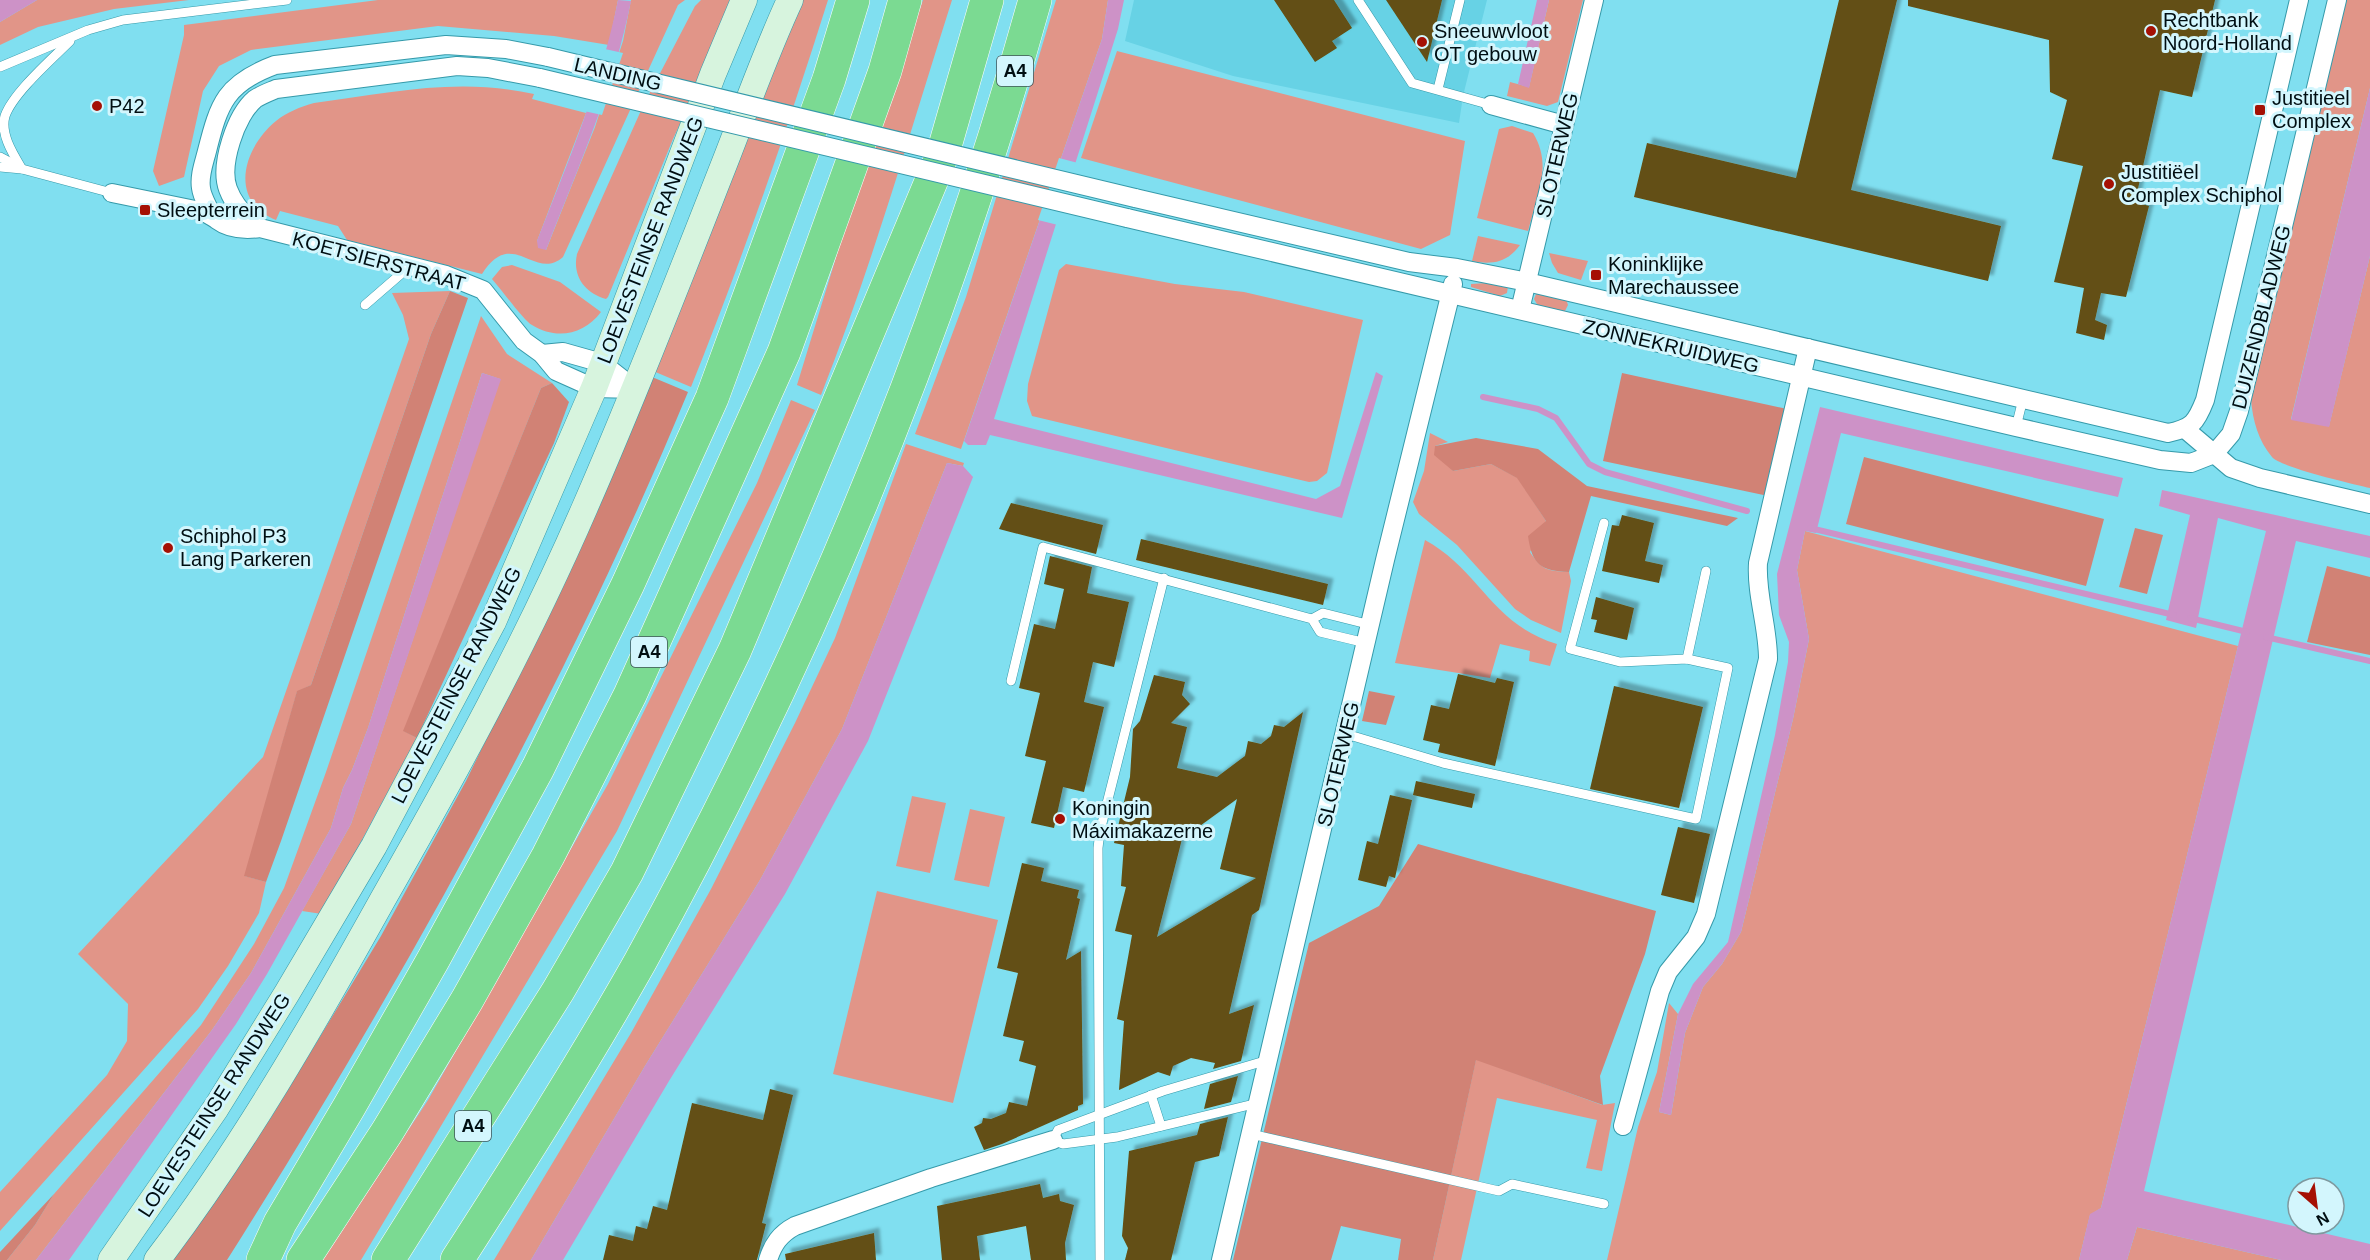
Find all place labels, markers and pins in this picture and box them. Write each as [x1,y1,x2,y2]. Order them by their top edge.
place label: Rechtbank Noord-Holland [2163,9,2292,54]
place label: Sneeuwvloot OT gebouw [1434,20,1549,65]
marker: Rechtbank Noord-Holland [2144,24,2158,38]
marker: Sneeuwvloot OT gebouw [1415,35,1429,49]
place label: Justitieel Complex [2272,87,2351,132]
place label: P42 [109,95,145,117]
marker: P42 [90,99,104,113]
marker: Justitieel Complex [2253,103,2267,117]
place label: Justitiëel Complex Schiphol [2121,161,2282,206]
marker: Justitiëel Complex Schiphol [2102,177,2116,191]
place label: Sleepterrein [157,199,265,221]
marker: Sleepterrein [138,203,152,217]
place label: Koninklijke Marechaussee [1608,253,1739,298]
marker: Koninklijke Marechaussee [1589,268,1603,282]
place label: Schiphol P3 Lang Parkeren [180,525,311,570]
marker: Schiphol P3 Lang Parkeren [161,541,175,555]
place label: Koningin Máximakazerne [1072,797,1213,842]
marker: Koningin Máximakazerne [1053,812,1067,826]

